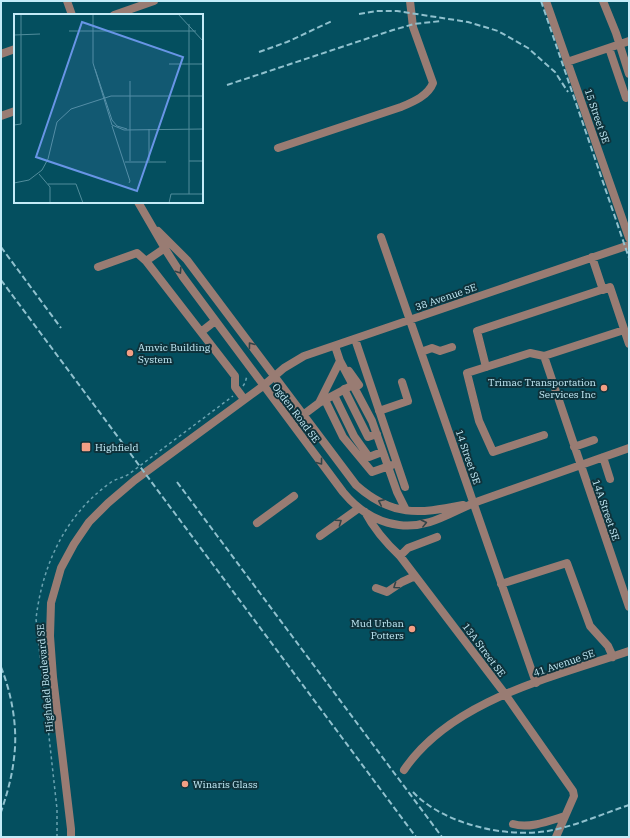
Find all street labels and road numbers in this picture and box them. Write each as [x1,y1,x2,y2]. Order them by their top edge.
street label: 15 Street SE [582,87,612,145]
street label: 38 Avenue SE [414,280,478,314]
street label: Ogden Road SE [269,381,323,445]
street label: 14 Street SE [453,428,483,486]
street label: 14A Street SE [589,478,623,542]
street label: 13A Street SE [460,621,508,679]
street label: Highfield Boulevard SE [34,623,56,733]
street label: 41 Avenue SE [532,646,596,680]

